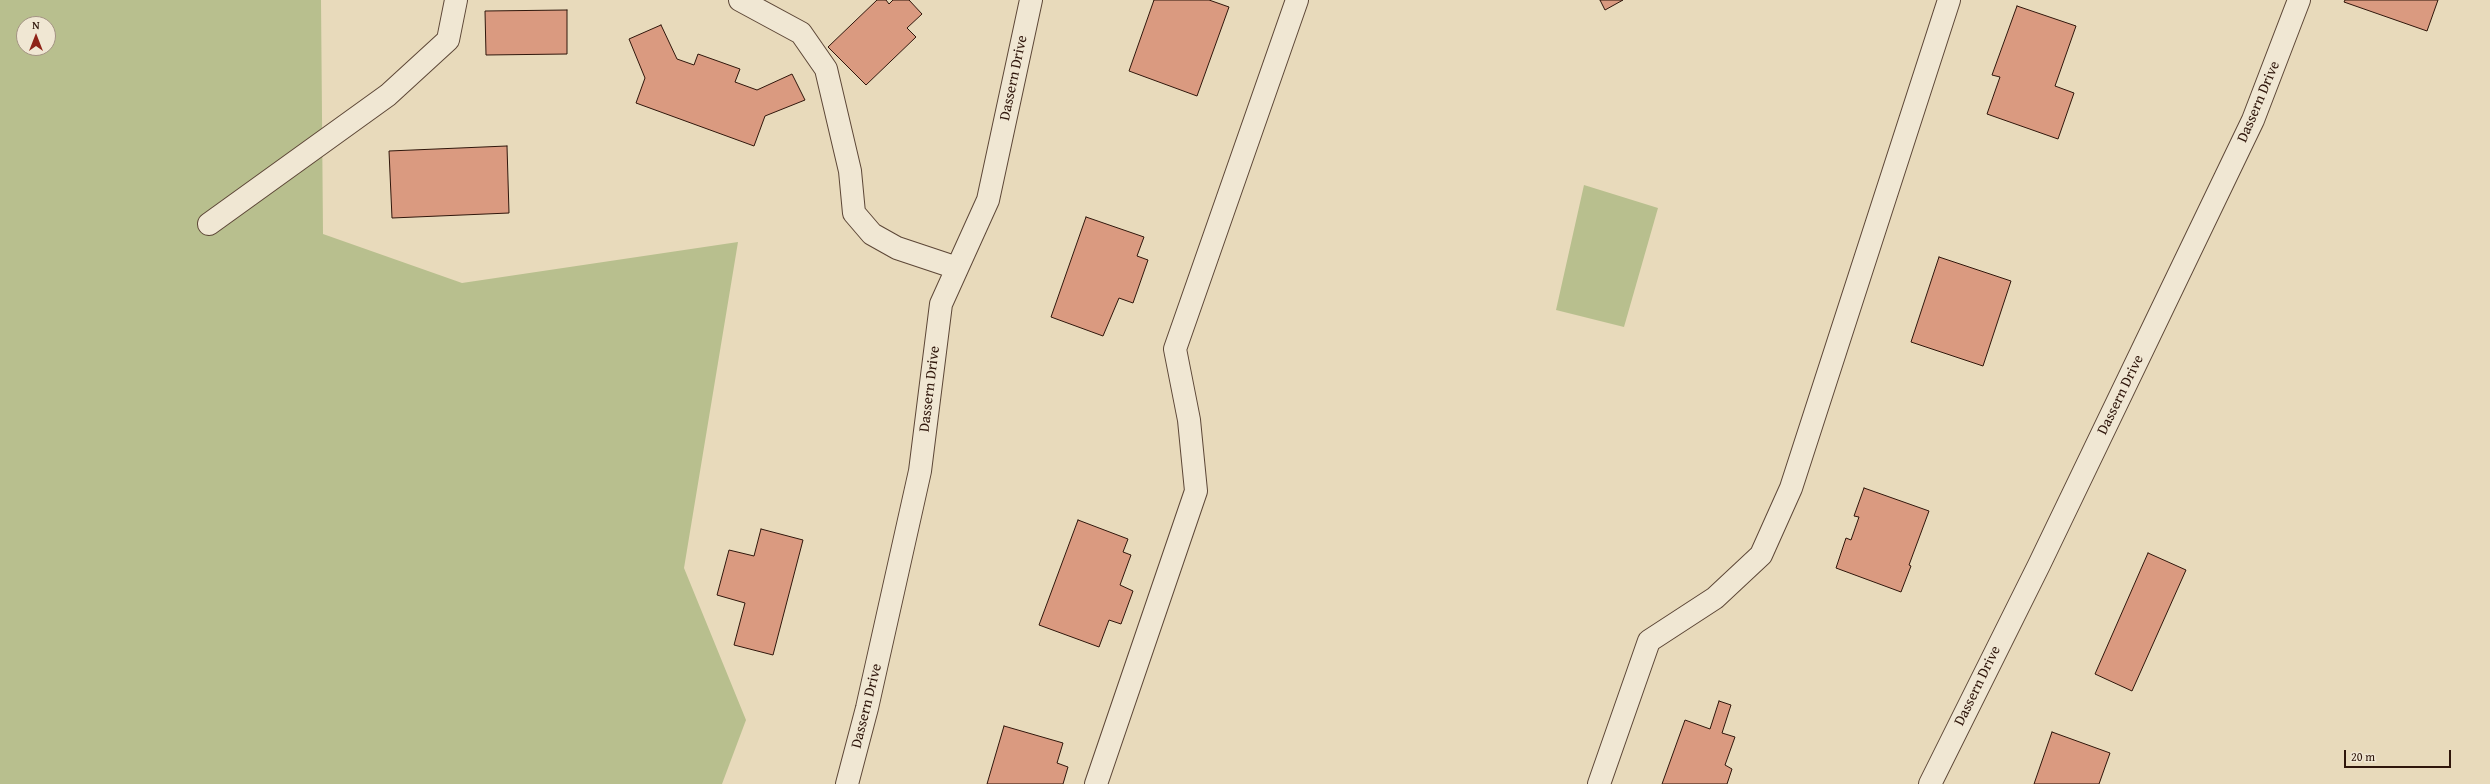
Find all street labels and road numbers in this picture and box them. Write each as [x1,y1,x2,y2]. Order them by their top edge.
street label: Dassern Drive [996,34,1032,122]
street label: Dassern Drive [2234,59,2284,145]
street label: Dassern Drive [916,345,944,433]
street label: Dassern Drive [2094,352,2148,438]
street label: Dassern Drive [1951,643,2005,729]
street label: Dassern Drive [848,662,886,750]

